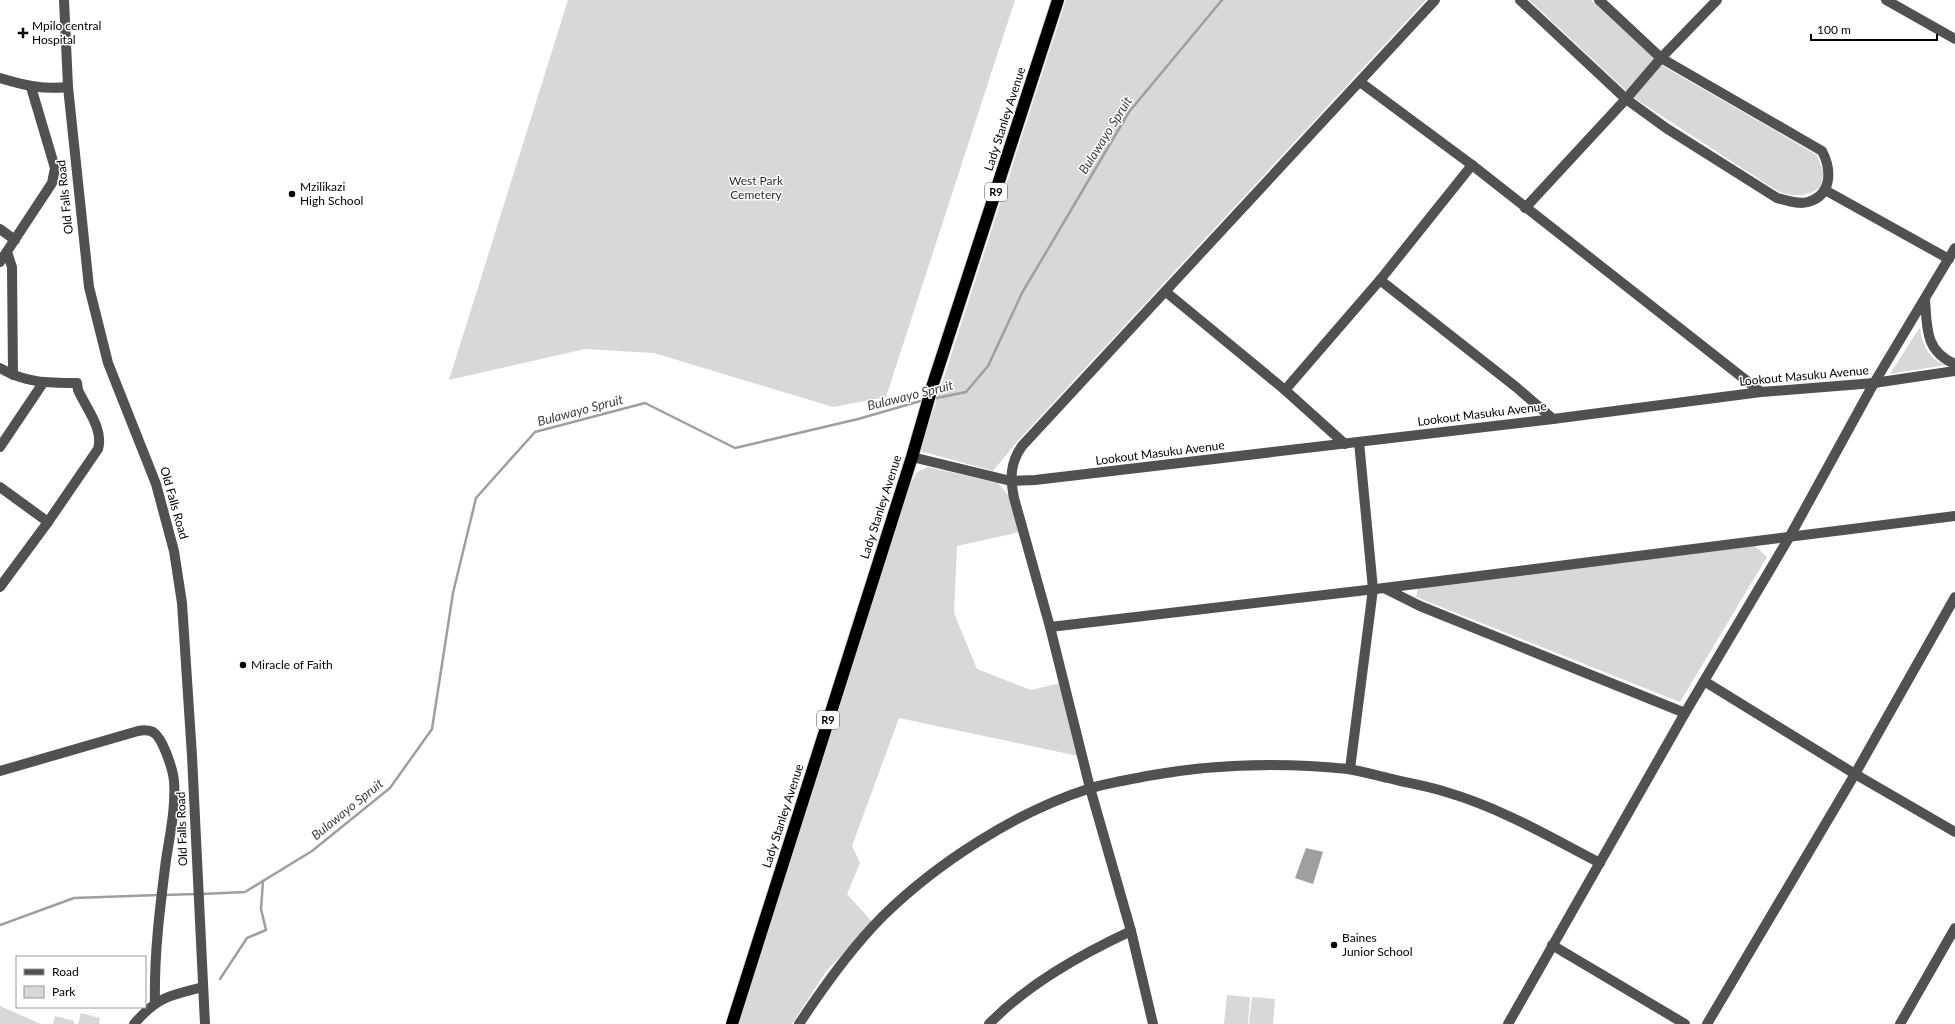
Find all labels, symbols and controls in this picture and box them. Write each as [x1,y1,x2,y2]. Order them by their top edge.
scale bar [1811,16,1937,42]
place label: Mpilo central Hospital [32,18,101,47]
text: 100 m [1817,22,1851,37]
marker: Mpilo central Hospital [17,27,29,39]
street label: Lady Stanley Avenue [981,65,1028,173]
water label: Bulawayo Spruit [1075,93,1135,177]
street label: Old Falls Road [53,159,76,235]
park label: West Park Cemetery [729,173,784,202]
place label: Mzilikazi High School [300,179,363,208]
road number: R9 [985,183,1007,201]
marker: Mzilikazi High School [287,189,297,199]
street label: Lookout Masuku Avenue [1739,362,1869,389]
water label: Bulawayo Spruit [865,376,955,413]
water label: Bulawayo Spruit [535,391,625,429]
street label: Lookout Masuku Avenue [1417,398,1547,429]
street label: Lookout Masuku Avenue [1095,437,1225,468]
street label: Lady Stanley Avenue [857,453,904,561]
street label: Old Falls Road [157,465,192,541]
place label: Miracle of Faith [251,657,333,672]
marker: Miracle of Faith [238,660,248,670]
road number: R9 [817,711,839,729]
street label: Lady Stanley Avenue [759,762,806,870]
water label: Bulawayo Spruit [308,775,387,843]
street label: Old Falls Road [173,791,190,867]
place label: Baines Junior School [1342,930,1413,959]
marker: Baines Junior School [1329,940,1339,950]
legend [16,956,146,1008]
text: Road [52,964,79,979]
text: Park [52,984,76,999]

